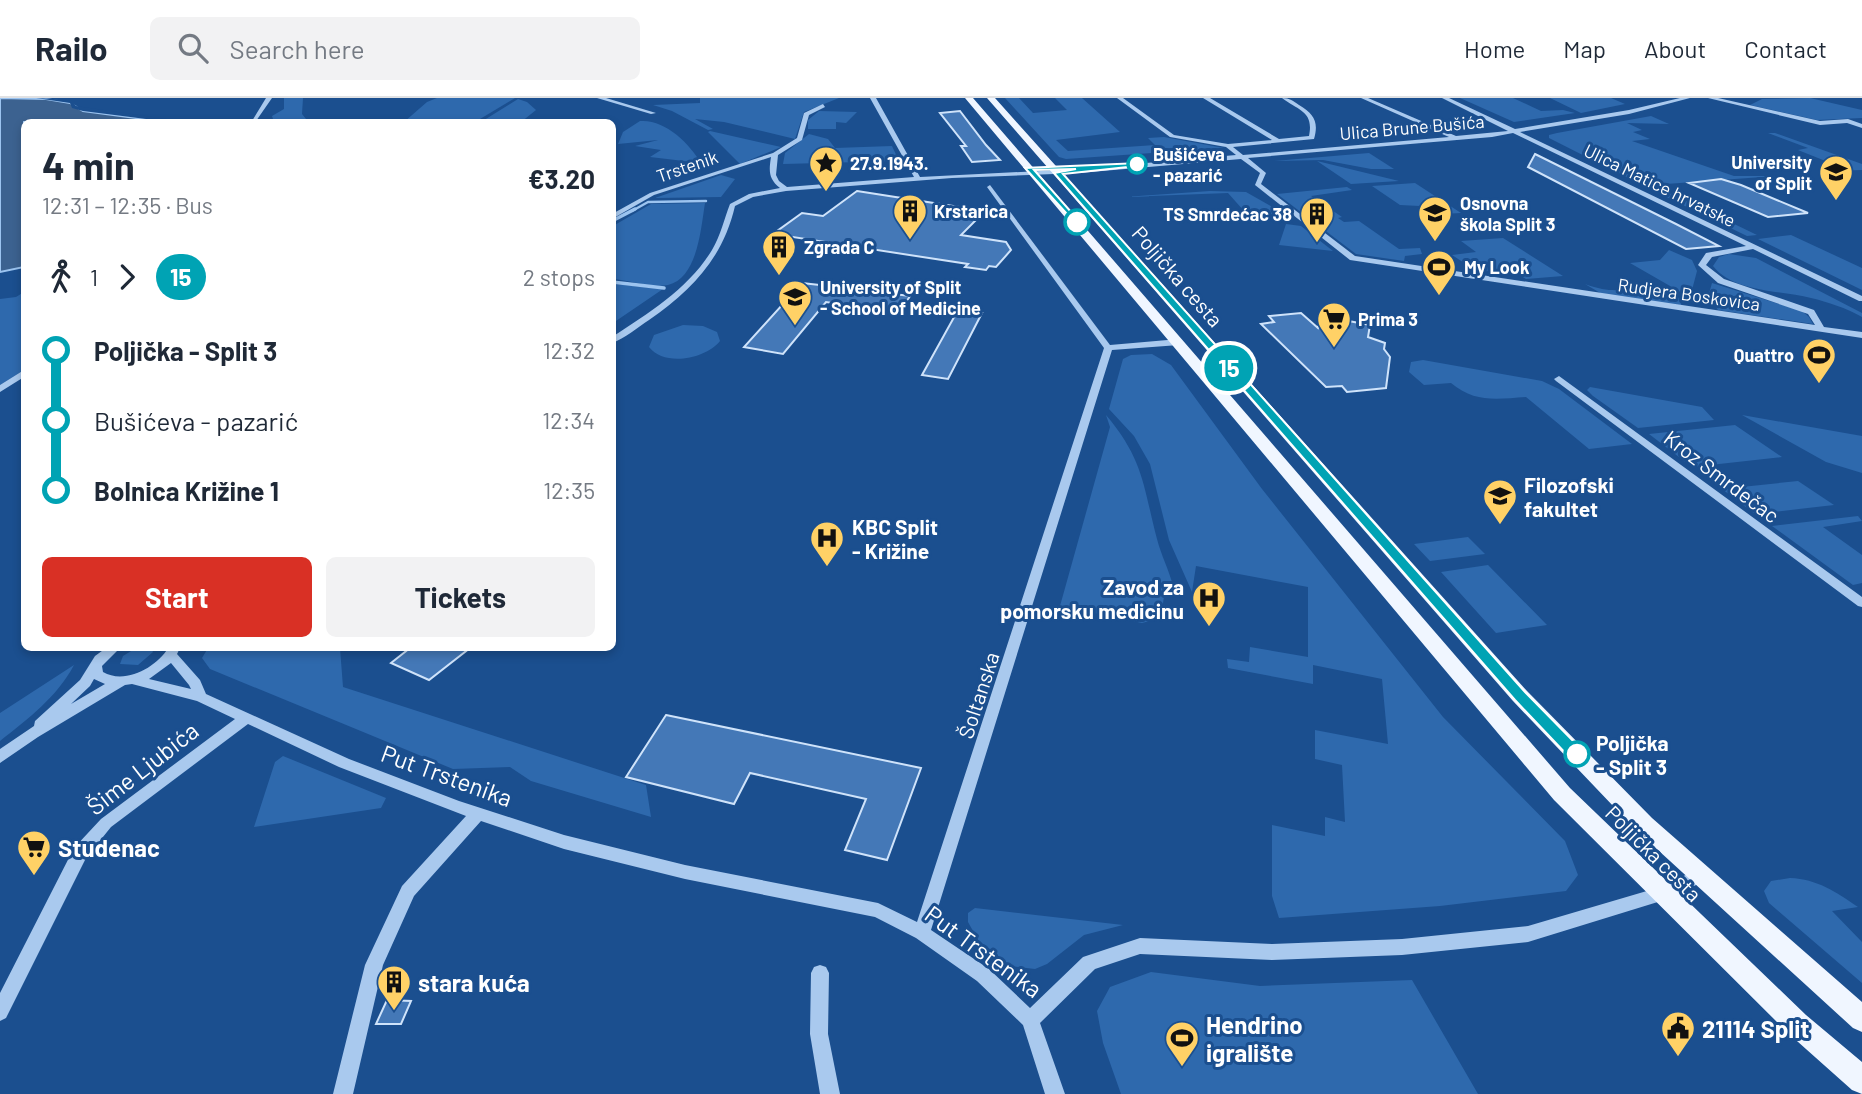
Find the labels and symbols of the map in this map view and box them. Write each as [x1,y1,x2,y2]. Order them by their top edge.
street label: Ulica Brune Bušića [1339,110,1485,144]
street label: Ulica Matice hrvatske [1581,139,1739,231]
place label: Bušićeva - pazarić [1153,143,1225,186]
place icon: 27.9.1943. [807,144,845,193]
street label: Trstenik [653,145,721,187]
place label: University of Split [1731,151,1812,194]
place label: 27.9.1943. [850,152,929,174]
school or university icon: University of Split [1817,153,1855,202]
marker: Bušićeva - pazarić [1127,154,1147,174]
building icon: Krstarica [891,192,929,241]
place label: Osnovna škola Split 3 [1460,192,1555,235]
school or university icon: Osnovna škola Split 3 [1416,194,1454,243]
building icon: TS Smrdećac 38 [1298,195,1336,244]
place label: Krstarica [934,200,1008,222]
place label: TS Smrdećac 38 [1163,203,1292,225]
unlabelled marker [1064,209,1090,235]
street label: Poljička cesta [1127,221,1229,331]
building icon: Zgrada C [760,228,798,277]
place label: Zgrada C [804,236,875,258]
sports icon: My Look [1420,248,1458,297]
place label: My Look [1464,256,1530,278]
street label: Rudjera Boskovica [1616,273,1762,315]
place label: University of Split - School of Medicine [820,276,981,319]
school or university icon: University of Split - School of Medicine [776,278,814,327]
supermarket icon: Prima 3 [1315,300,1353,349]
place label: Prima 3 [1358,308,1418,330]
sports icon: Quattro [1800,336,1838,385]
place label: Quattro [1734,344,1794,366]
line badge: 15 [1198,345,1260,391]
street label: Kroz Smrdečac [1659,425,1785,527]
place label: Filozofski fakultet [1524,472,1614,521]
school or university icon: Filozofski fakultet [1481,477,1519,526]
place label: KBC Split - Križine [852,514,938,563]
hospital icon: KBC Split - Križine [808,519,846,568]
place label: Zavod za pomorsku medicinu [1000,574,1184,623]
hospital icon: Zavod za pomorsku medicinu [1190,579,1228,628]
street label: Šoltanska [952,649,1004,741]
street label: Šime Ljubića [80,715,204,821]
place label: Poljička - Split 3 [1596,730,1669,779]
street label: Put Trstenika [377,738,517,812]
marker: Poljička - Split 3 [1564,741,1590,767]
street label: Poljička cesta [1601,800,1707,906]
supermarket icon: Studenac [15,828,53,877]
place label: Studenac [58,833,160,862]
street label: Put Trstenika [920,899,1048,1003]
building icon: stara kuća [375,963,413,1012]
place label: stara kuća [418,968,530,997]
public building icon: 21114 Split [1659,1009,1697,1058]
place label: Hendrino igralište [1206,1010,1303,1067]
place label: 21114 Split [1702,1014,1809,1043]
sports icon: Hendrino igralište [1163,1019,1201,1068]

